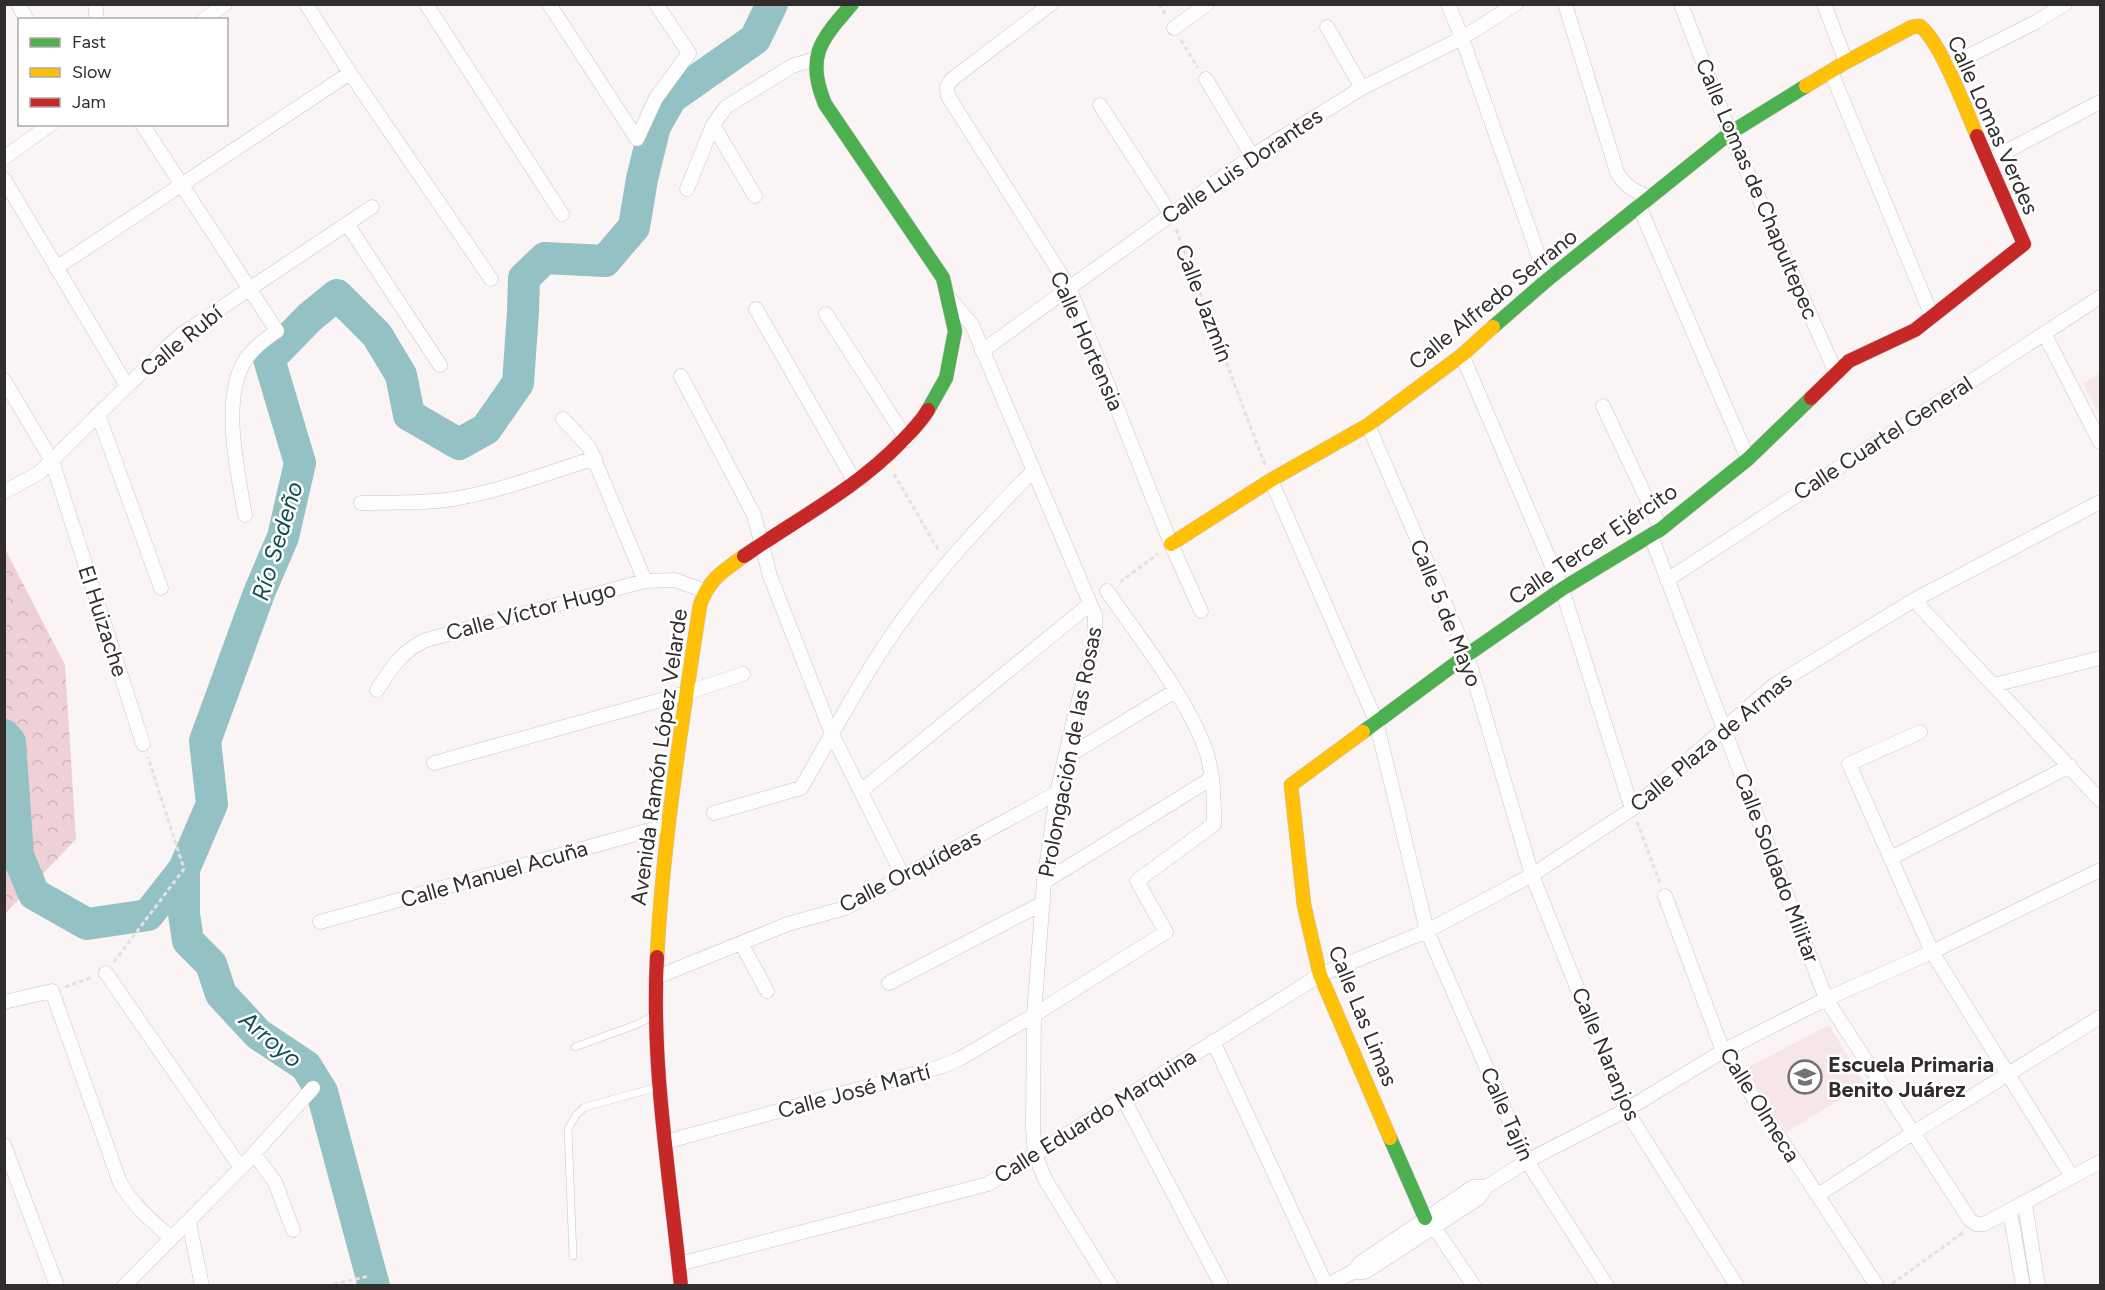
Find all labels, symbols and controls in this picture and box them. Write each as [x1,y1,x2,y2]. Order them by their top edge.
legend [18,18,228,126]
text: Fast [72,31,106,53]
street label: Calle Lomas Verdes [1941,31,2045,219]
street label: Calle Lomas de Chapultepec [1690,54,1824,324]
text: Slow [72,61,111,83]
text: Jam [72,91,106,113]
street label: Calle Luis Dorantes [1156,102,1328,230]
street label: Calle Alfredo Serrano [1403,223,1583,375]
street label: Calle Jazmín [1169,240,1239,366]
street label: Calle Hortensia [1044,267,1130,415]
street label: Calle Rubí [134,299,228,382]
street label: Calle Cuartel General [1788,370,1978,506]
water label: Río Sedeño [245,478,309,604]
street label: Calle Tercer Ejército [1504,478,1682,610]
street label: Calle 5 de Mayo [1404,535,1488,691]
street label: El Huizache [72,562,134,680]
street label: Calle Víctor Hugo [443,575,619,647]
street label: Avenida Ramón López Velarde [625,607,693,907]
street label: Prolongación de las Rosas [1032,624,1108,880]
street label: Calle Plaza de Armas [1624,666,1798,818]
street label: Calle Soldado Militar [1728,769,1826,967]
street label: Calle Orquídeas [835,824,985,918]
street label: Calle Manuel Acuña [397,834,591,914]
street label: Calle Las Limas [1323,942,1403,1090]
street label: Calle Naranjos [1566,983,1646,1125]
water label: Arroyo [233,1004,308,1073]
street label: Calle Eduardo Marquina [989,1043,1201,1189]
street label: Calle Olmeca [1714,1043,1806,1167]
place label: Escuela Primaria Benito Juárez [1828,1051,1994,1103]
street label: Calle José Martí [775,1057,934,1124]
school or university icon: Escuela Primaria Benito Juárez [1787,1059,1823,1095]
street label: Calle Tajín [1474,1063,1540,1165]

